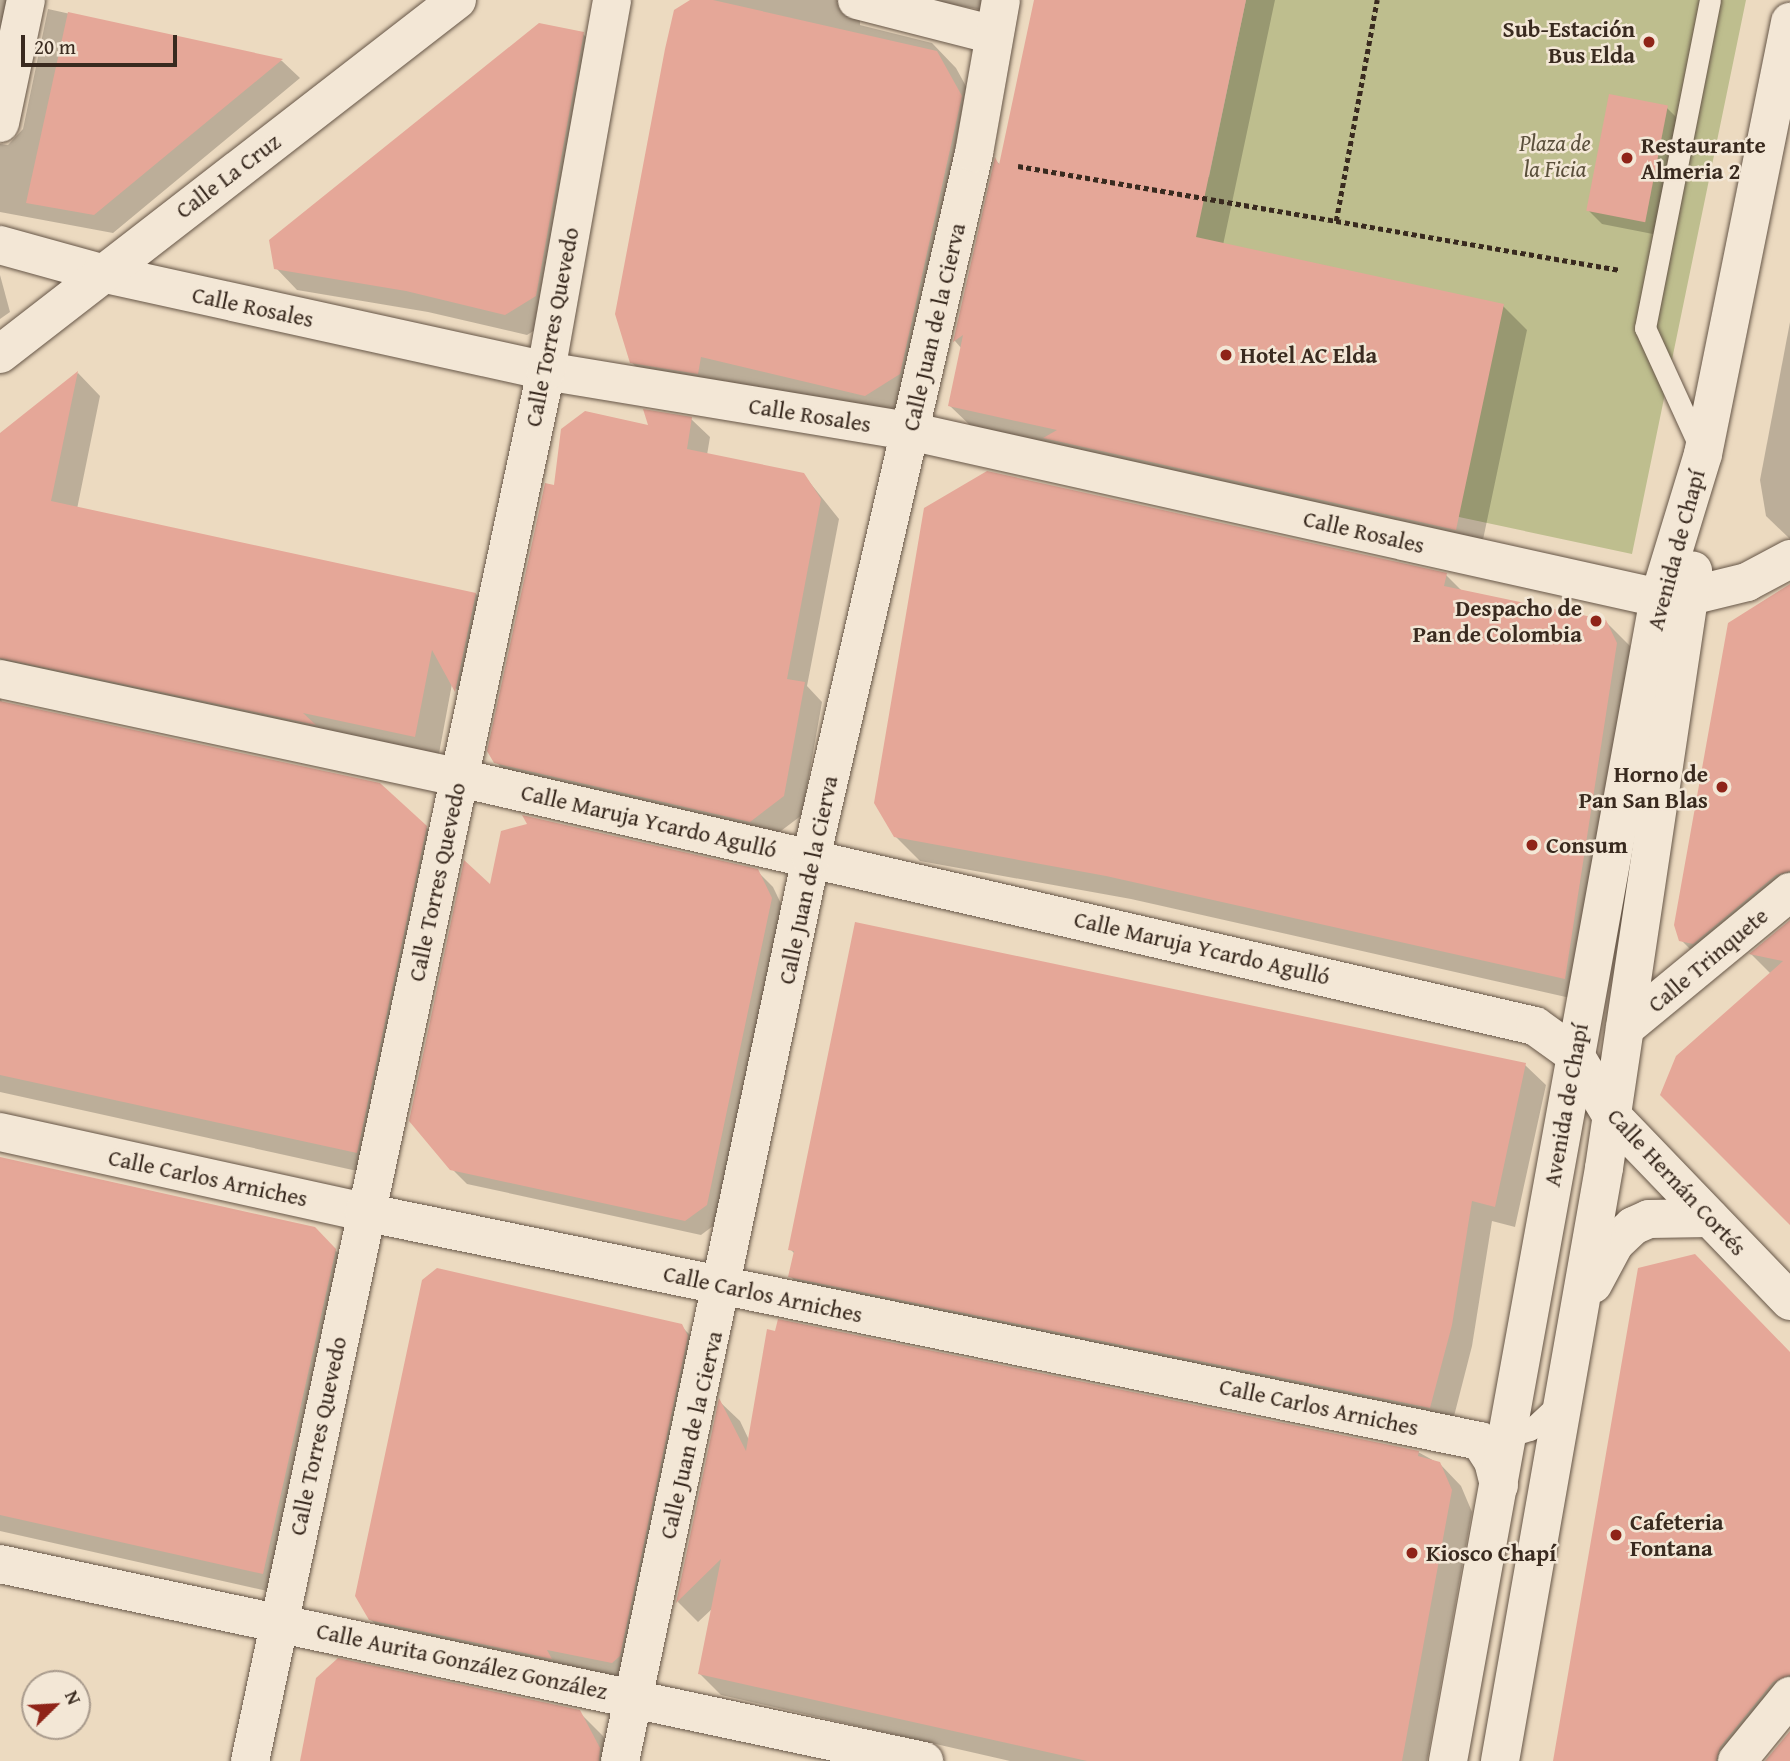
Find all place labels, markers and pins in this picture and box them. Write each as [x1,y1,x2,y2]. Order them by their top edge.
place label: Sub-Estación Bus Elda [1503,15,1635,69]
marker: Sub-Estación Bus Elda [1641,34,1657,50]
place label: Restaurante Almeria 2 [1641,131,1766,185]
marker: Restaurante Almeria 2 [1619,150,1635,166]
place label: Hotel AC Elda [1240,341,1377,369]
marker: Hotel AC Elda [1218,347,1234,363]
place label: Despacho de Pan de Colombia [1413,594,1582,648]
marker: Despacho de Pan de Colombia [1588,613,1604,629]
place label: Horno de Pan San Blas [1579,760,1708,814]
marker: Horno de Pan San Blas [1714,779,1730,795]
place label: Consum [1546,831,1628,859]
marker: Consum [1524,837,1540,853]
place label: Cafeteria Fontana [1630,1508,1724,1562]
marker: Cafeteria Fontana [1608,1527,1624,1543]
place label: Kiosco Chapí [1426,1539,1556,1567]
marker: Kiosco Chapí [1404,1545,1420,1561]

